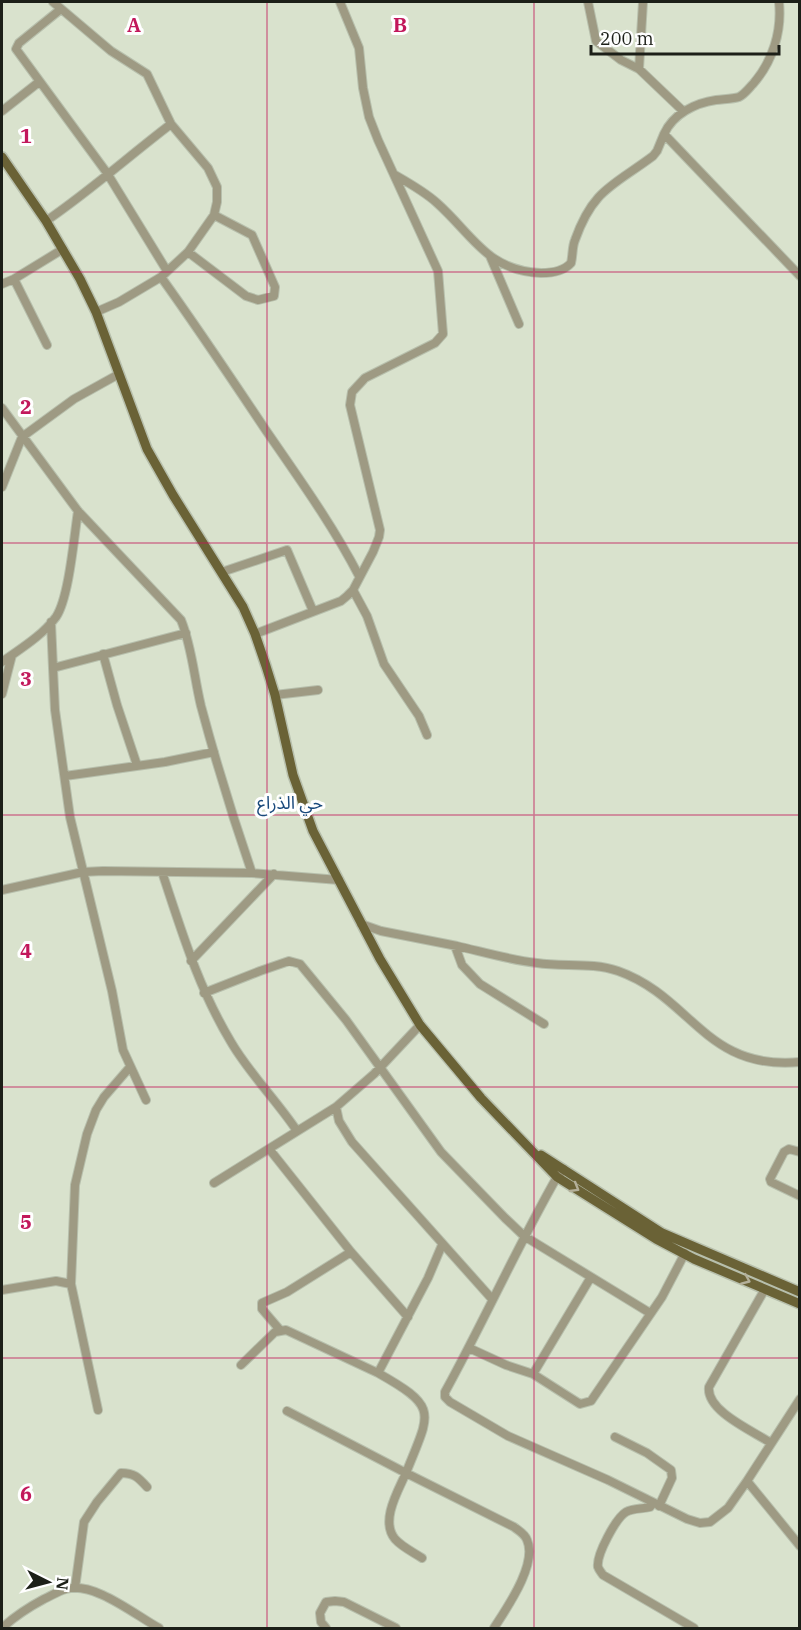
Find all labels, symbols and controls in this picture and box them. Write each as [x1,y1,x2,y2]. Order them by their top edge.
text: A [127,11,141,38]
text: B [393,11,407,38]
scale bar [591,18,778,56]
text: 200 m [600,27,654,50]
text: 1 [20,122,32,149]
text: 2 [20,393,32,420]
text: 3 [20,665,32,692]
district label: حي الذراع [257,791,323,817]
text: 4 [20,937,32,964]
one-way arrow [569,1181,579,1193]
text: 5 [20,1208,32,1235]
one-way arrow [739,1273,750,1285]
text: 6 [20,1480,32,1507]
north arrow [18,1552,78,1612]
text: N [52,1576,74,1591]

